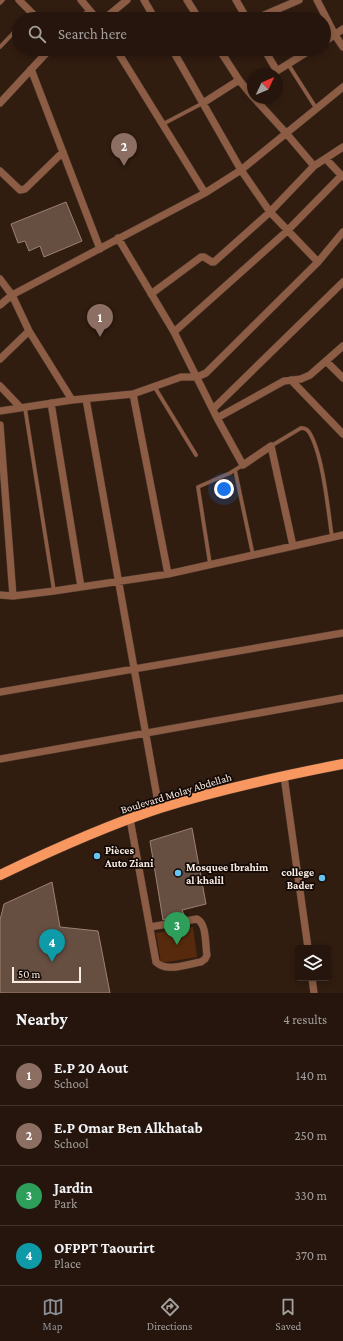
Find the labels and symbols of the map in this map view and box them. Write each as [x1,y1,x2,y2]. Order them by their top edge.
north arrow [247,68,283,104]
pin: 2 [111,133,137,166]
pin: 1 [87,304,113,337]
your location [214,479,234,499]
street label: Boulevard Molay Abdellah [119,770,233,817]
place label: Pièces Auto Ziani [104,844,154,869]
marker: Pièces Auto Ziani [92,851,102,861]
place label: Mosquee Ibrahim al khalil [186,861,269,886]
place label: college Bader [281,866,315,891]
marker: Mosquee Ibrahim al khalil [173,868,183,878]
marker: college Bader [317,873,327,883]
pin: 3 [164,912,190,945]
pin: 4 [39,929,65,962]
scale bar [12,965,81,984]

